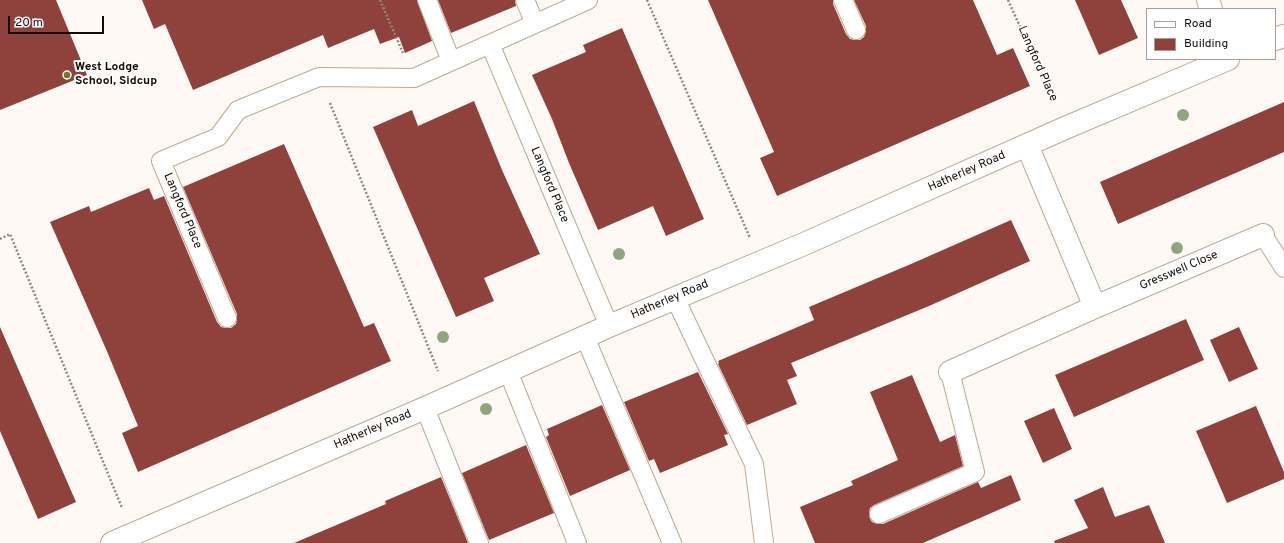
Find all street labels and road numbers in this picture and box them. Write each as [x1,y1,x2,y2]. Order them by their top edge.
street label: Langford Place [1014,24,1060,104]
street label: Langford Place [527,145,571,225]
street label: Hatherley Road [926,149,1008,195]
street label: Langford Place [160,171,204,251]
street label: Gresswell Close [1138,248,1220,294]
street label: Hatherley Road [629,277,711,323]
street label: Hatherley Road [332,407,414,453]

